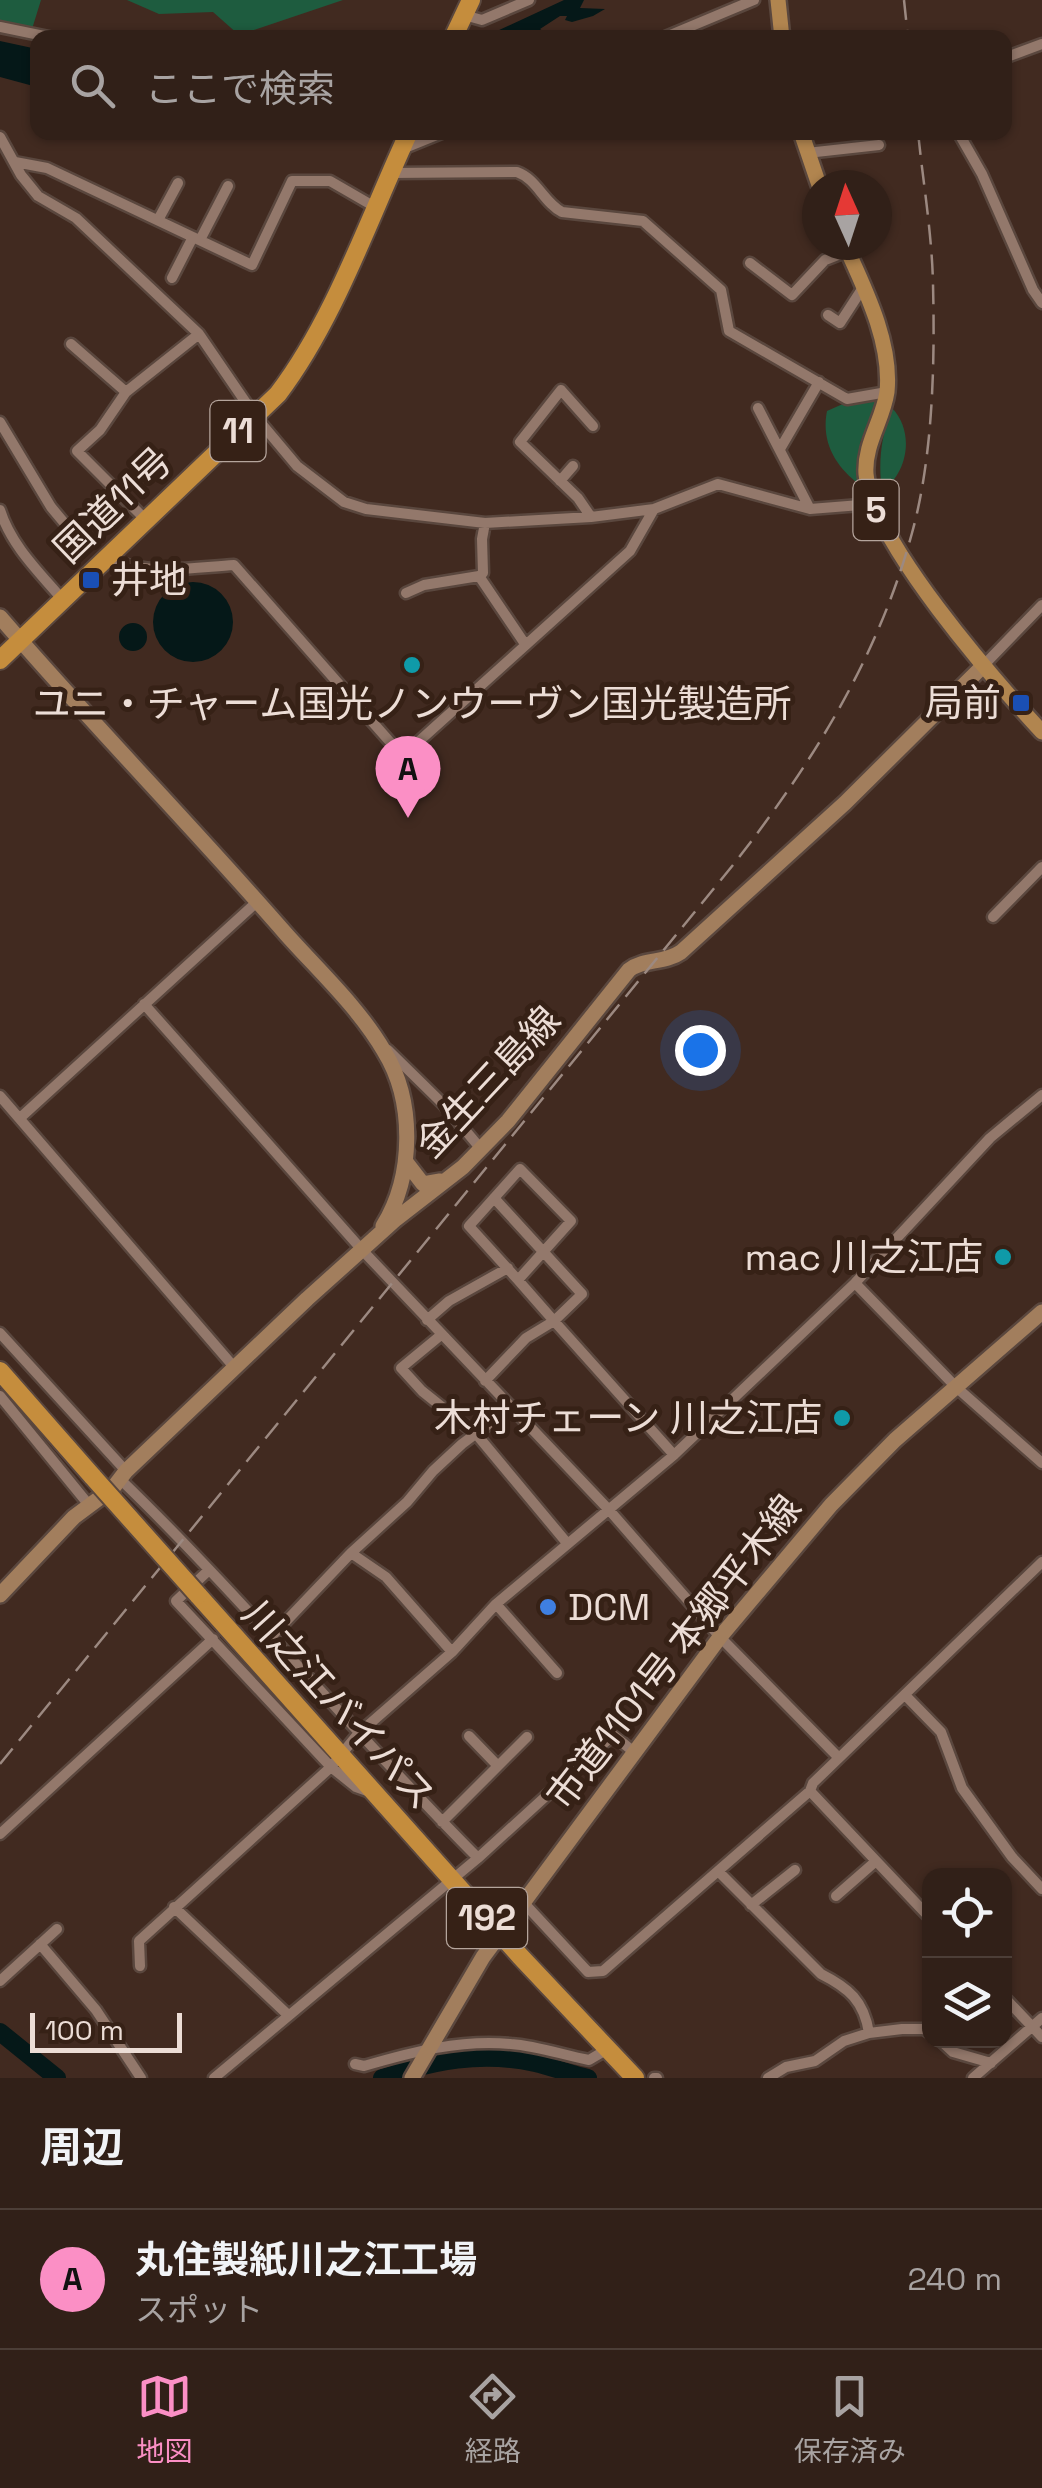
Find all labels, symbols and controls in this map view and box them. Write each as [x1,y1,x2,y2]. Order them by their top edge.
search box [30,30,1012,140]
icon: search [65,58,120,113]
text: ここで検索 [145,65,335,113]
north arrow [802,170,892,260]
road number: 11 [210,401,266,461]
street label: 国道11号 [44,437,182,573]
road number: 5 [854,480,898,540]
place label: 井地 [111,556,187,604]
marker: 井地 [80,569,102,591]
marker: ユニ・チャーム国光ノンウーヴン国光製造所 [401,654,423,676]
place label: 局前 [925,679,1001,727]
place label: ユニ・チャーム国光ノンウーヴン国光製造所 [33,680,791,728]
marker: 局前 [1010,692,1032,714]
pin: A [376,736,440,818]
street label: 金生三島線 [406,996,570,1168]
your location [675,1025,726,1076]
place label: mac 川之江店 [744,1233,983,1281]
marker: mac 川之江店 [992,1246,1014,1268]
place label: 木村チェーン 川之江店 [434,1394,822,1442]
marker: 木村チェーン 川之江店 [831,1407,853,1429]
street label: 市道1101号 本郷平木線 [536,1485,812,1819]
place label: DCM [568,1583,650,1631]
street label: 川之江バイパス [232,1590,446,1820]
marker: DCM [537,1596,559,1618]
map controls [922,1868,1012,2048]
button: locate [922,1868,1012,1958]
road number: 192 [447,1888,527,1948]
button: layers [922,1958,1012,2048]
scale bar [30,2008,182,2052]
text: 100 m [45,2012,124,2048]
text: 周辺 [40,2121,124,2174]
text: 丸住製紙川之江工場 [135,2236,477,2284]
text: A [62,2259,83,2299]
text: 240 m [907,2259,1002,2299]
text: スポット [135,2290,263,2330]
tab: 地図 [136,2369,192,2469]
tab: 経路 [465,2369,521,2469]
tab: 保存済み [794,2369,906,2469]

